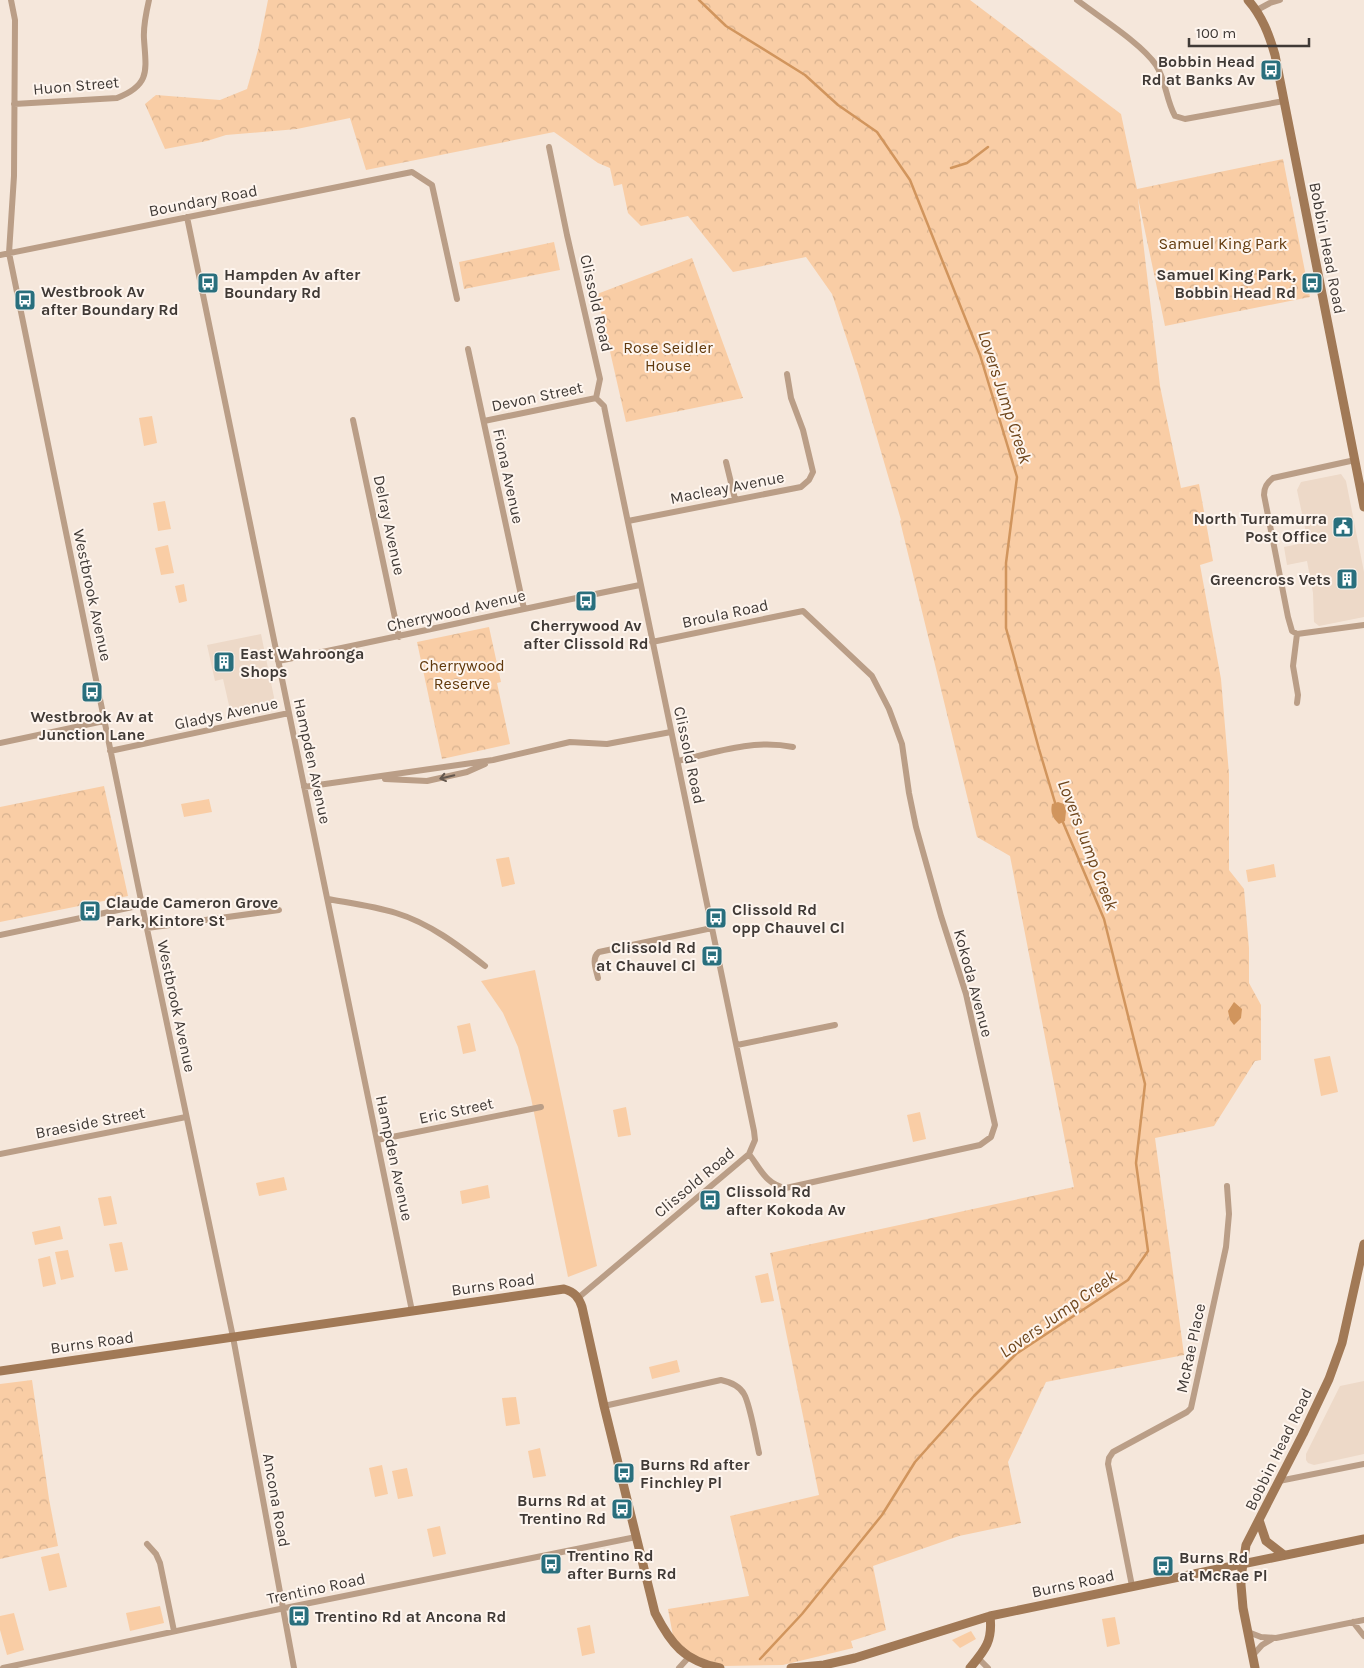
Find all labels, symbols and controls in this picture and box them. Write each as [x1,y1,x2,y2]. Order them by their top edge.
scale bar [1189,15,1309,47]
text: 100 m [1196,24,1236,42]
place label: Bobbin Head Rd at Banks Av [1141,52,1256,89]
bus stop icon: Bobbin Head Rd at Banks Av [1259,58,1283,82]
street label: Huon Street [32,72,120,99]
street label: Boundary Road [147,181,259,220]
street label: Bobbin Head Road [1305,181,1350,316]
park label: Samuel King Park [1158,234,1288,253]
street label: Clissold Road [576,253,617,354]
place label: Hampden Av after Boundary Rd [224,265,361,302]
place label: Samuel King Park, Bobbin Head Rd [1156,265,1296,302]
bus stop icon: Hampden Av after Boundary Rd [196,271,220,295]
bus stop icon: Samuel King Park, Bobbin Head Rd [1300,271,1324,295]
place label: Westbrook Av after Boundary Rd [41,282,178,319]
bus stop icon: Westbrook Av after Boundary Rd [13,288,37,312]
water label: Lovers Jump Creek [973,328,1037,467]
park label: Rose Seidler House [623,338,713,375]
street label: Devon Street [490,378,585,415]
street label: Fiona Avenue [489,427,528,525]
street label: Macleay Avenue [668,467,786,508]
street label: Delray Avenue [370,473,409,577]
place label: North Turramurra Post Office [1194,509,1327,546]
public building icon: North Turramurra Post Office [1331,515,1355,539]
street label: Westbrook Avenue [69,527,116,663]
building icon: Greencross Vets [1335,567,1359,591]
place label: Greencross Vets [1210,570,1331,589]
street label: Cherrywood Avenue [385,585,527,636]
bus stop icon: Cherrywood Av after Clissold Rd [574,589,598,613]
street label: Broula Road [680,595,770,632]
place label: Cherrywood Av after Clissold Rd [523,616,649,653]
place label: East Wahroonga Shops [240,644,364,681]
building icon: East Wahroonga Shops [212,650,236,674]
park label: Cherrywood Reserve [419,656,505,693]
bus stop icon: Westbrook Av at Junction Lane [80,680,104,704]
street label: Gladys Avenue [173,693,280,734]
street label: Hampden Avenue [290,697,335,826]
street label: Clissold Road [670,705,709,806]
place label: Westbrook Av at Junction Lane [30,707,154,744]
one-way arrow [440,773,456,782]
water label: Lovers Jump Creek [1053,776,1123,914]
place label: Claude Cameron Grove Park, Kintore St [106,893,278,930]
bus stop icon: Claude Cameron Grove Park, Kintore St [78,899,102,923]
place label: Clissold Rd opp Chauvel Cl [732,900,845,937]
bus stop icon: Clissold Rd opp Chauvel Cl [704,906,728,930]
street label: Kokoda Avenue [950,927,997,1039]
street label: Westbrook Avenue [153,938,200,1074]
place label: Clissold Rd at Chauvel Cl [596,938,696,975]
bus stop icon: Clissold Rd at Chauvel Cl [700,944,724,968]
street label: Eric Street [417,1093,495,1128]
street label: Hampden Avenue [372,1094,417,1223]
street label: Braeside Street [34,1103,147,1142]
street label: Clissold Road [650,1143,738,1222]
place label: Clissold Rd after Kokoda Av [726,1182,846,1219]
bus stop icon: Clissold Rd after Kokoda Av [698,1188,722,1212]
water label: Lovers Jump Creek [995,1265,1122,1363]
street label: Burns Road [450,1269,536,1300]
street label: McRae Place [1172,1302,1209,1395]
street label: Burns Road [49,1327,135,1358]
street label: Bobbin Head Road [1241,1385,1316,1513]
street label: Ancona Road [259,1452,294,1548]
place label: Burns Rd after Finchley Pl [640,1455,750,1492]
bus stop icon: Burns Rd after Finchley Pl [612,1461,636,1485]
place label: Burns Rd at Trentino Rd [517,1491,606,1528]
bus stop icon: Burns Rd at Trentino Rd [610,1497,634,1521]
place label: Trentino Rd after Burns Rd [567,1546,677,1583]
place label: Burns Rd at McRae Pl [1179,1548,1268,1585]
bus stop icon: Trentino Rd after Burns Rd [539,1552,563,1576]
bus stop icon: Burns Rd at McRae Pl [1151,1554,1175,1578]
street label: Burns Road [1030,1565,1116,1602]
street label: Trentino Road [265,1569,367,1608]
bus stop icon: Trentino Rd at Ancona Rd [287,1604,311,1628]
place label: Trentino Rd at Ancona Rd [315,1607,506,1626]

